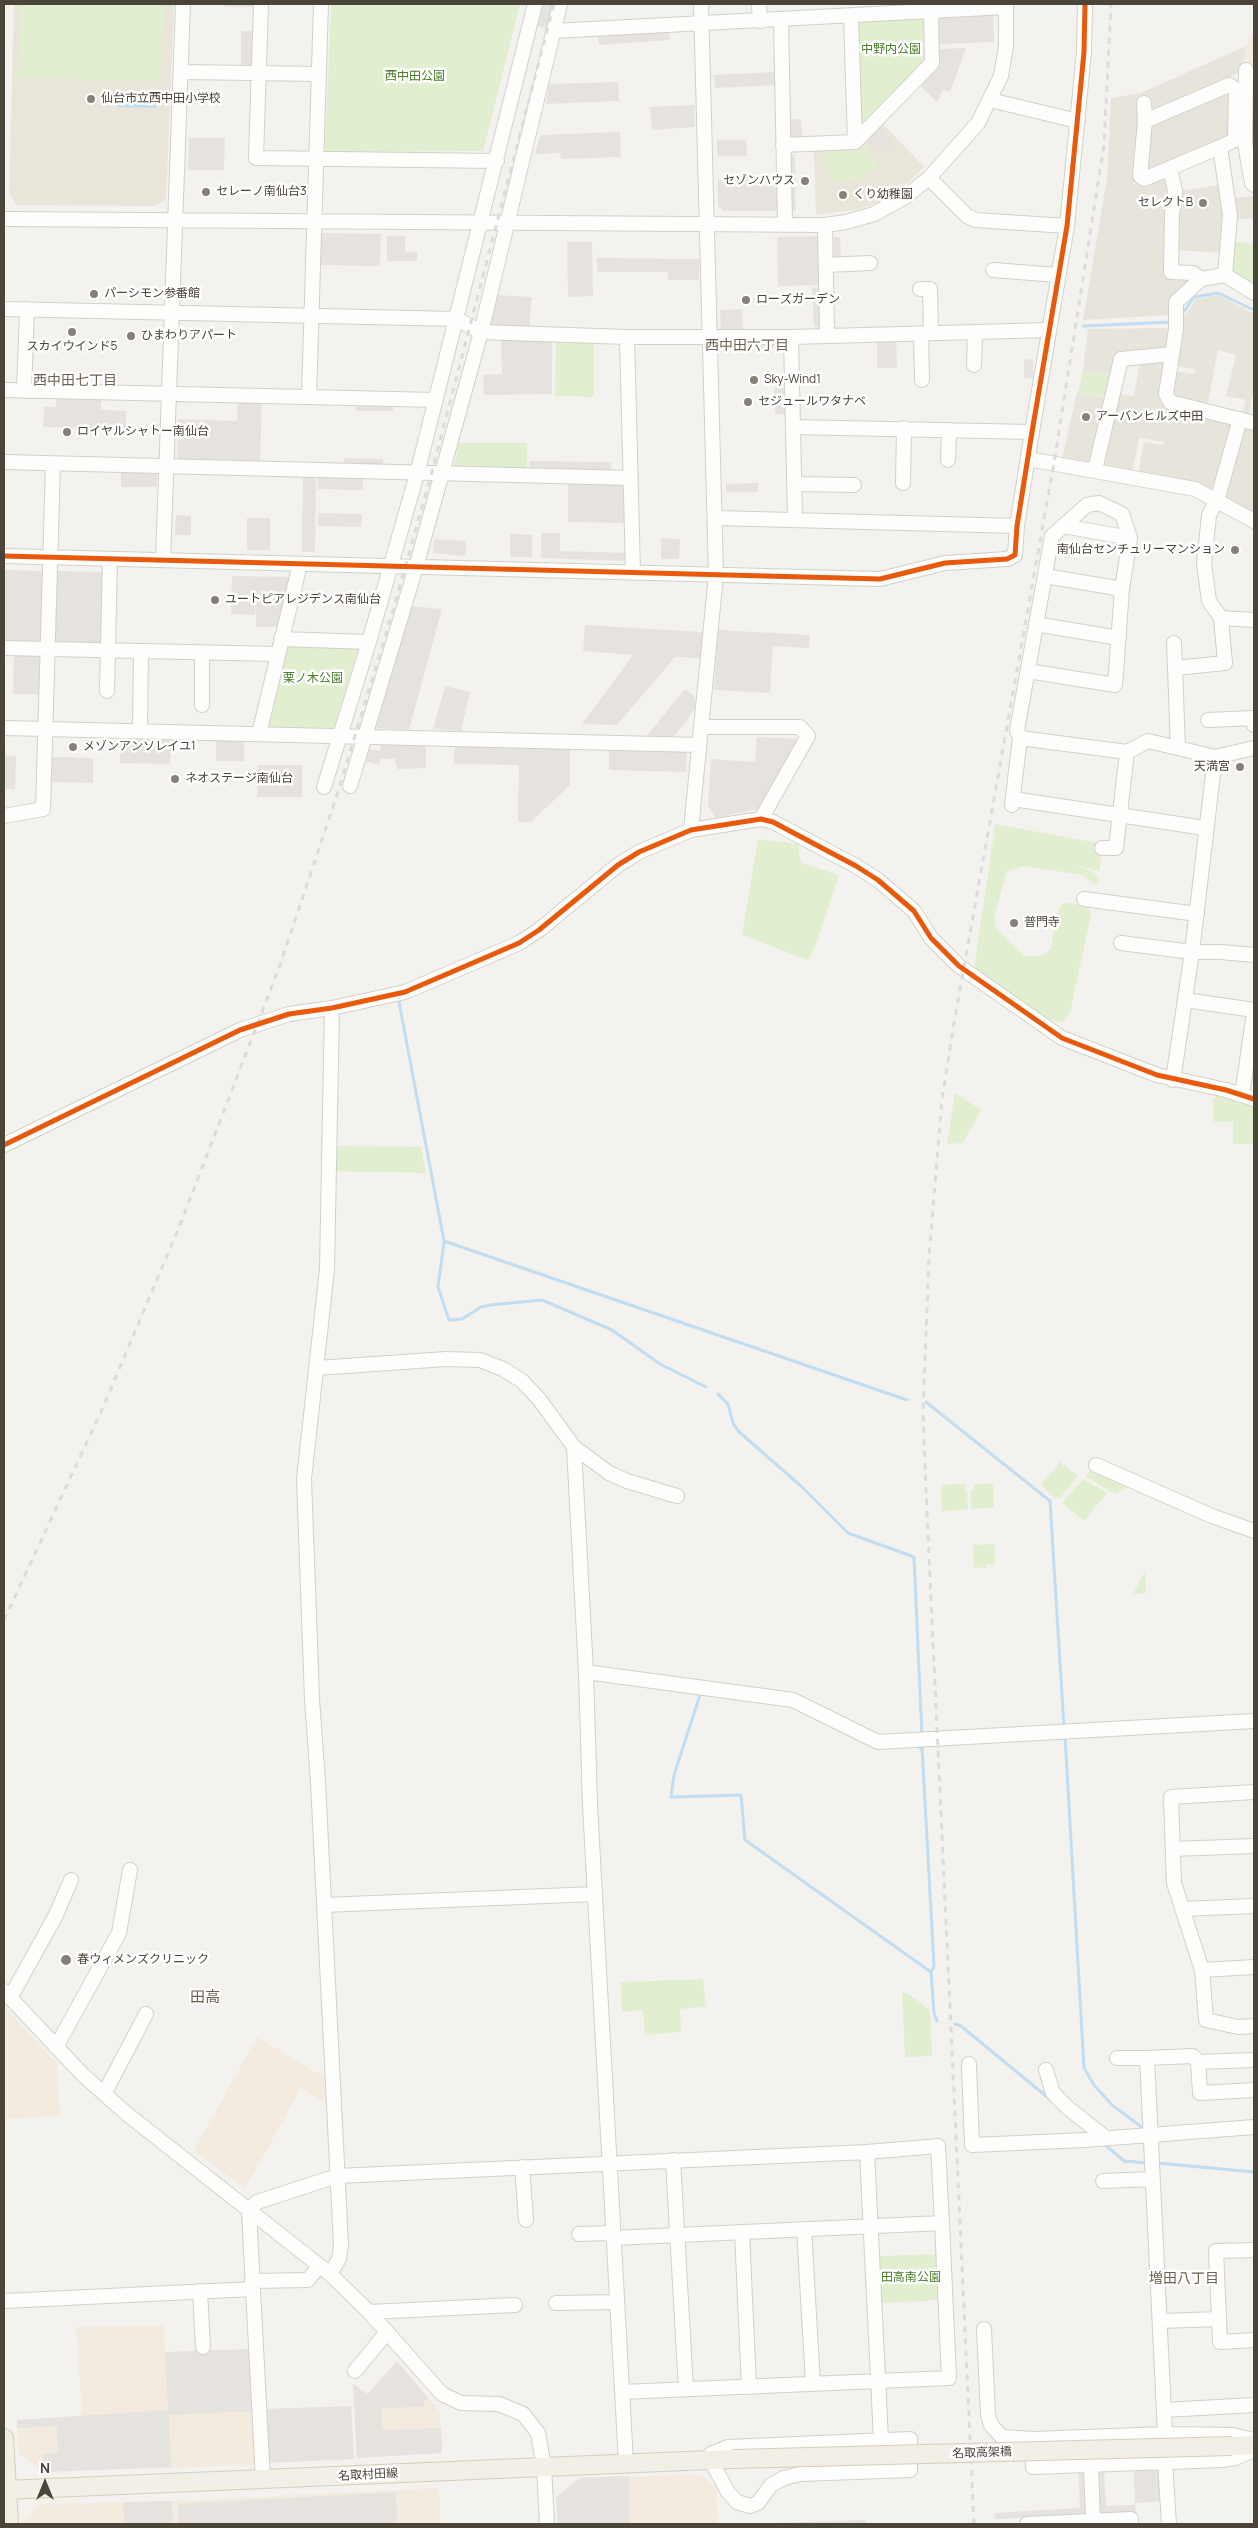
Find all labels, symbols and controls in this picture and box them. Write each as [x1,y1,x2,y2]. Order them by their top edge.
park label: 中野内公園 [861,43,921,57]
park label: 西中田公園 [385,70,445,84]
place label: 仙台市立西中田小学校 [101,92,221,106]
marker: 仙台市立西中田小学校 [85,93,97,105]
place label: セゾンハウス [723,174,795,188]
marker: セゾンハウス [799,175,811,187]
place label: セレーノ南仙台3 [216,185,307,199]
marker: セレーノ南仙台3 [200,186,212,198]
place label: くり幼稚園 [853,188,913,202]
marker: くり幼稚園 [837,189,849,201]
place label: セレクトB [1138,196,1193,210]
marker: セレクトB [1197,197,1209,209]
place label: パーシモン参番館 [104,287,200,301]
marker: パーシモン参番館 [88,288,100,300]
place label: ローズガーデン [756,293,840,307]
marker: ローズガーデン [740,294,752,306]
marker: スカイウインド5 [66,326,78,338]
place label: ひまわりアパート [141,329,237,343]
marker: ひまわりアパート [125,330,137,342]
district label: 西中田六丁目 [705,338,789,354]
place label: スカイウインド5 [27,340,117,354]
district label: 西中田七丁目 [33,373,117,389]
place label: Sky-Wind1 [764,373,821,387]
marker: Sky-Wind1 [748,374,760,386]
place label: セジュールワタナベ [758,395,866,409]
marker: セジュールワタナベ [742,396,754,408]
place label: アーバンヒルズ中田 [1096,410,1203,424]
marker: アーバンヒルズ中田 [1080,411,1092,423]
place label: ロイヤルシャトー南仙台 [77,425,209,439]
marker: ロイヤルシャトー南仙台 [61,426,73,438]
place label: 南仙台センチュリーマンション [1057,543,1225,557]
marker: 南仙台センチュリーマンション [1229,544,1241,556]
place label: ユートピアレジデンス南仙台 [225,593,381,607]
marker: ユートピアレジデンス南仙台 [209,594,221,606]
park label: 栗ノ木公園 [283,672,343,686]
place label: メゾンアンソレイユ1 [83,740,196,754]
marker: メゾンアンソレイユ1 [67,741,79,753]
place label: 天満宮 [1194,760,1230,774]
marker: 天満宮 [1234,761,1246,773]
place label: ネオステージ南仙台 [185,772,293,786]
marker: ネオステージ南仙台 [169,773,181,785]
place label: 普門寺 [1024,916,1060,930]
marker: 普門寺 [1008,917,1020,929]
marker: 春ウィメンズクリニック [59,1953,73,1967]
place label: 春ウィメンズクリニック [77,1953,209,1967]
district label: 田高 [190,1989,220,2007]
park label: 田高南公園 [881,2271,941,2285]
district label: 増田八丁目 [1149,2271,1219,2287]
street label: 名取高架橋 [952,2445,1012,2461]
north arrow [20,2458,70,2508]
text: N [40,2458,50,2477]
street label: 名取村田線 [338,2466,398,2484]

